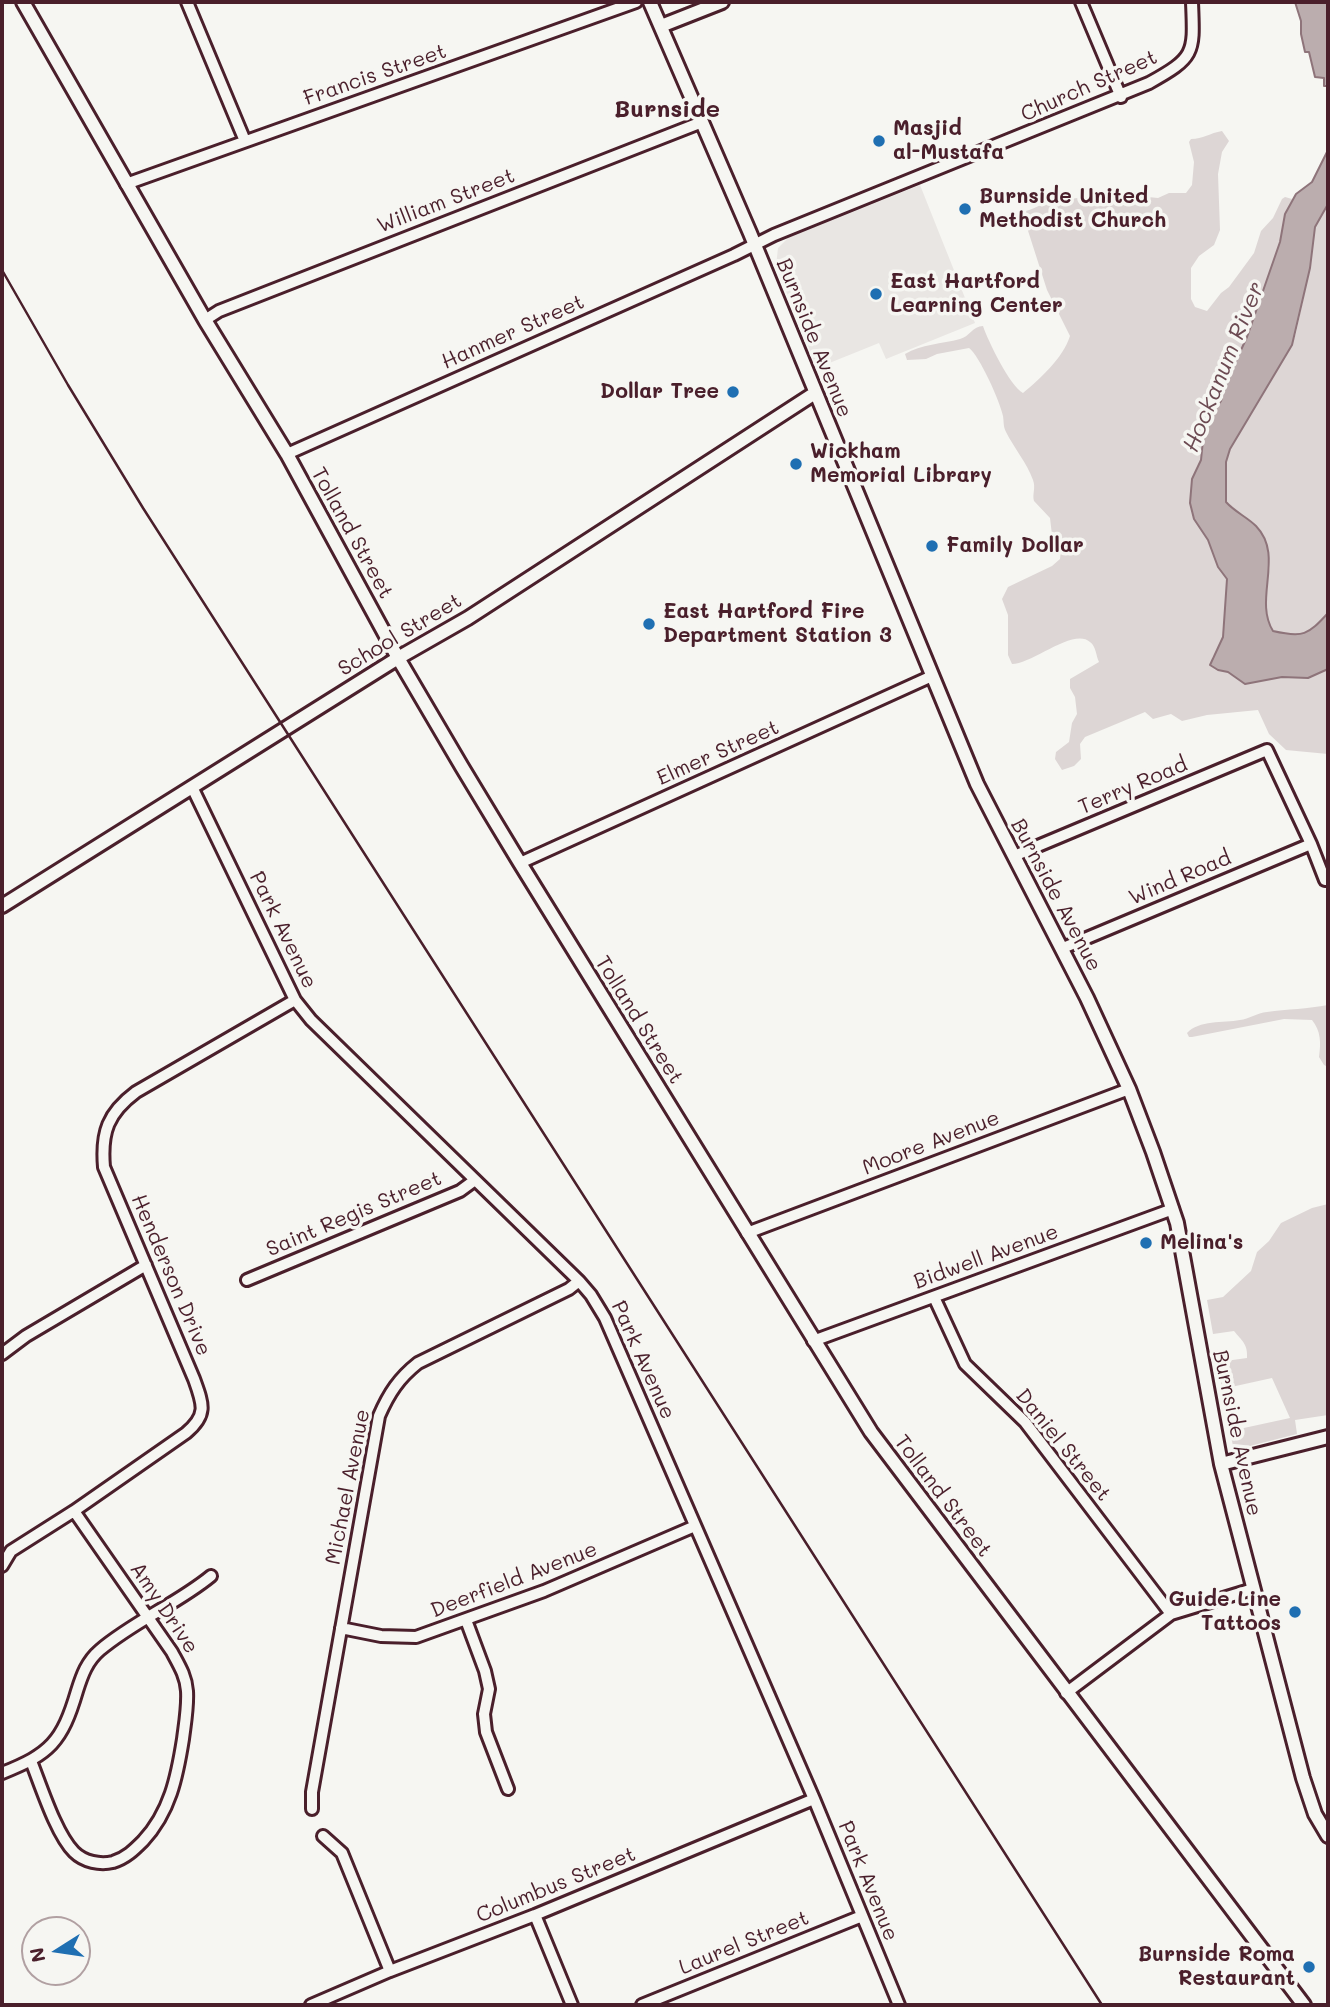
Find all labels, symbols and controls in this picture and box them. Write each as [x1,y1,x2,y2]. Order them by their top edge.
street label: Francis Street [300,39,450,111]
street label: Church Street [1017,45,1161,127]
district label: Burnside [614,96,720,124]
place label: Masjid al-Mustafa [893,116,1004,166]
marker: Masjid al-Mustafa [871,133,887,149]
street label: William Street [374,163,518,239]
place label: Burnside United Methodist Church [979,184,1166,234]
marker: Burnside United Methodist Church [957,201,973,217]
street label: Burnside Avenue [771,255,857,421]
place label: East Hartford Learning Center [890,269,1063,319]
water label: Hockanum River [1177,278,1271,456]
marker: East Hartford Learning Center [868,286,884,302]
street label: Hanmer Street [438,289,588,375]
place label: Dollar Tree [600,379,719,405]
marker: Dollar Tree [725,384,741,400]
place label: Wickham Memorial Library [810,439,992,489]
marker: Wickham Memorial Library [788,456,804,472]
street label: Tolland Street [306,463,398,603]
place label: Family Dollar [946,533,1084,559]
marker: Family Dollar [924,538,940,554]
street label: School Street [334,588,466,682]
place label: East Hartford Fire Department Station 3 [663,599,892,649]
marker: East Hartford Fire Department Station 3 [641,616,657,632]
street label: Elmer Street [653,715,783,791]
street label: Terry Road [1075,752,1191,820]
street label: Burnside Avenue [1005,814,1107,976]
street label: Wind Road [1125,845,1235,911]
street label: Park Avenue [244,867,322,993]
street label: Tolland Street [590,951,688,1089]
street label: Moore Avenue [859,1105,1003,1181]
street label: Saint Regis Street [263,1166,445,1262]
street label: Henderson Drive [126,1190,216,1360]
street label: Bidwell Avenue [910,1219,1062,1295]
place label: Melina's [1160,1230,1243,1256]
marker: Melina's [1138,1235,1154,1251]
street label: Park Avenue [606,1297,680,1423]
street label: Burnside Avenue [1207,1348,1267,1518]
street label: Daniel Street [1010,1384,1116,1506]
street label: Michael Avenue [321,1407,375,1567]
street label: Tolland Street [889,1430,997,1562]
street label: Deerfield Avenue [427,1537,601,1623]
street label: Amy Drive [124,1558,204,1658]
place label: Guide Line Tattoos [1168,1587,1281,1637]
marker: Guide Line Tattoos [1287,1604,1303,1620]
street label: Park Avenue [833,1817,903,1945]
street label: Columbus Street [473,1842,639,1928]
street label: Laurel Street [675,1905,813,1981]
north arrow [21,1916,91,1986]
place label: Burnside Roma Restaurant [1138,1942,1295,1992]
text: N [23,1945,51,1965]
marker: Burnside Roma Restaurant [1301,1959,1317,1975]

